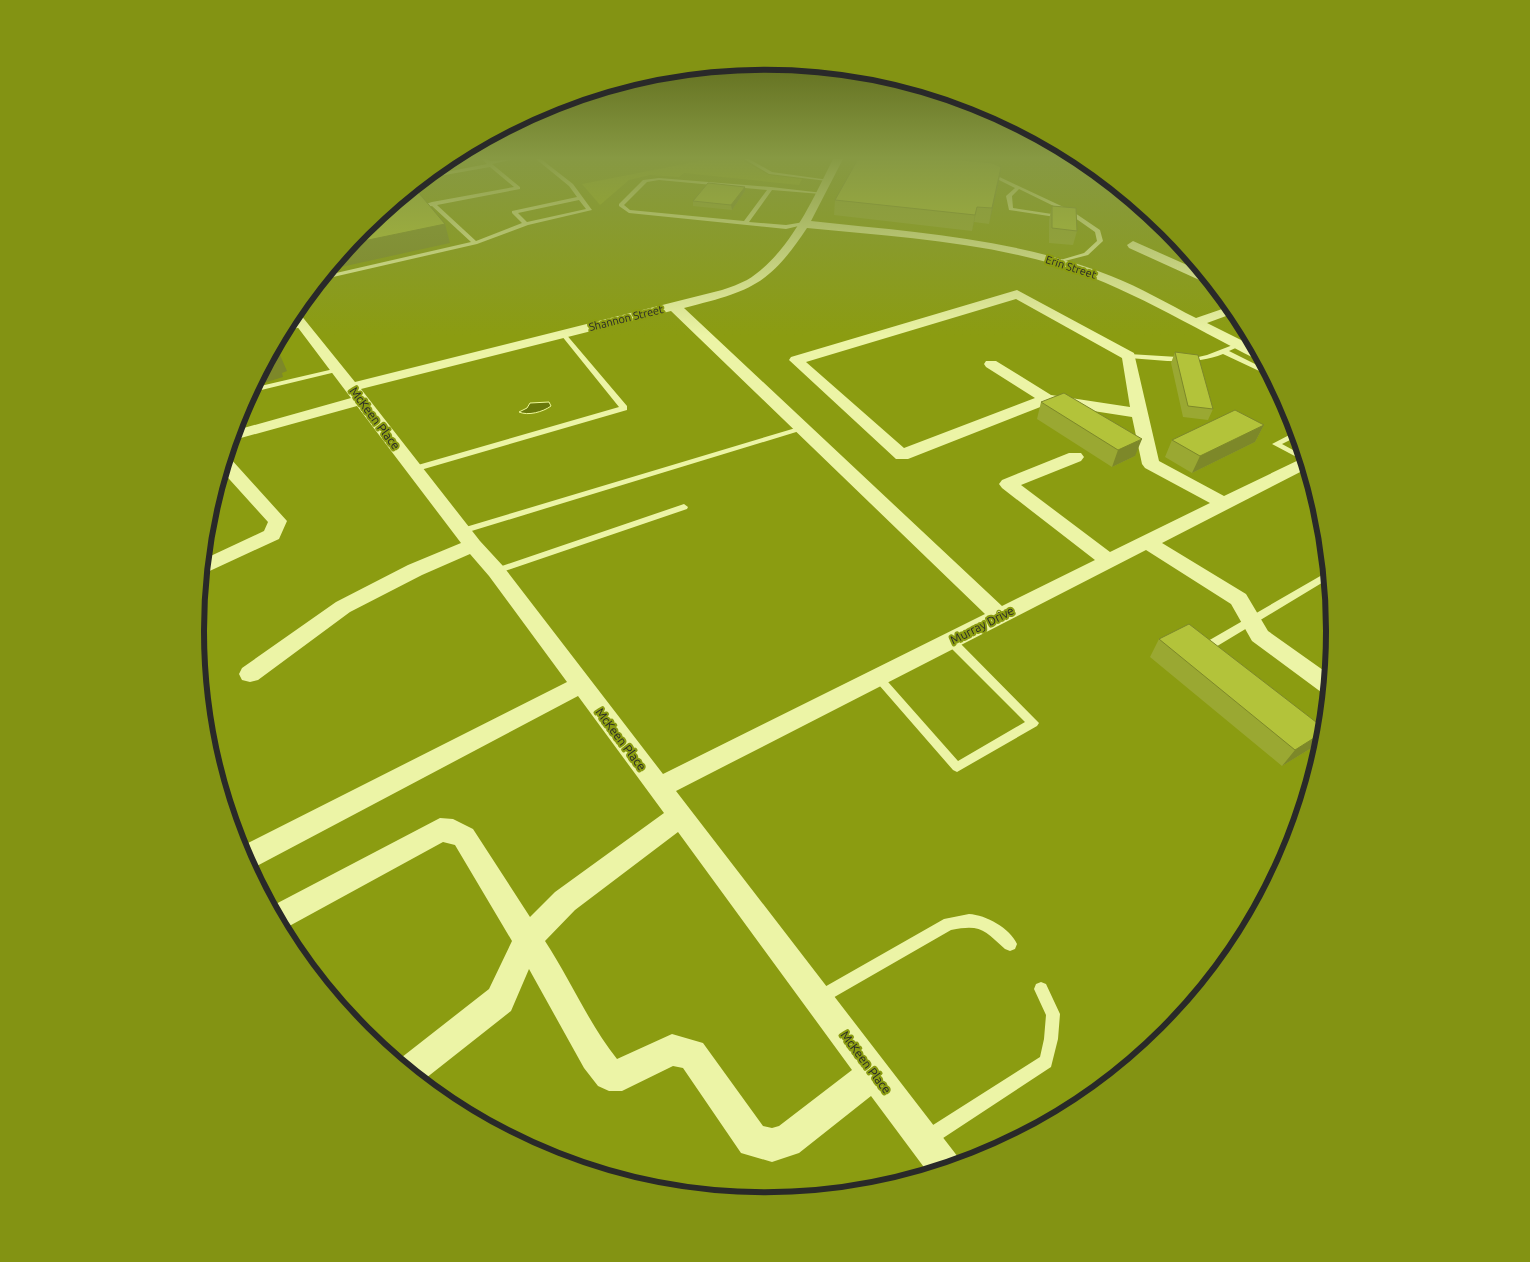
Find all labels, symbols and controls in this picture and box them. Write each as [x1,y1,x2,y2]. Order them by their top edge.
street label: Erin Street [1044,253,1098,281]
street label: Shannon Street [588,303,665,333]
street label: McKeen Place [347,384,403,452]
street label: Murray Drive [948,603,1016,647]
street label: McKeen Place [593,705,649,773]
street label: McKeen Place [838,1028,894,1096]

